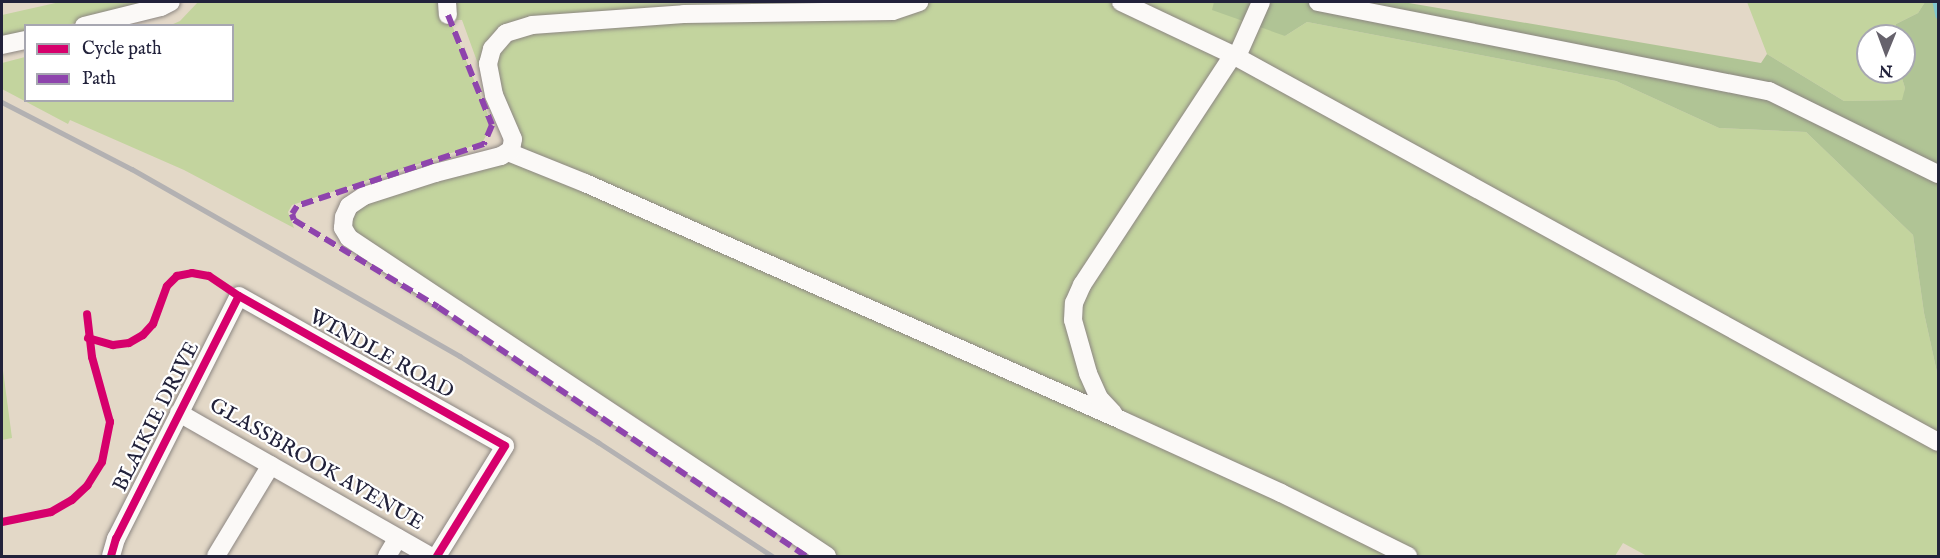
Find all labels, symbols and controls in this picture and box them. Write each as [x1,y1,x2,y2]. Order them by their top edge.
legend [24,24,234,102]
north arrow [1856,24,1916,84]
text: Cycle path [82,38,162,61]
text: N [1879,60,1893,80]
text: Path [82,68,116,91]
street label: WINDLE ROAD [304,305,458,405]
street label: BLAIKIE DRIVE [108,338,206,496]
street label: GLASSBROOK AVENUE [204,393,428,537]

